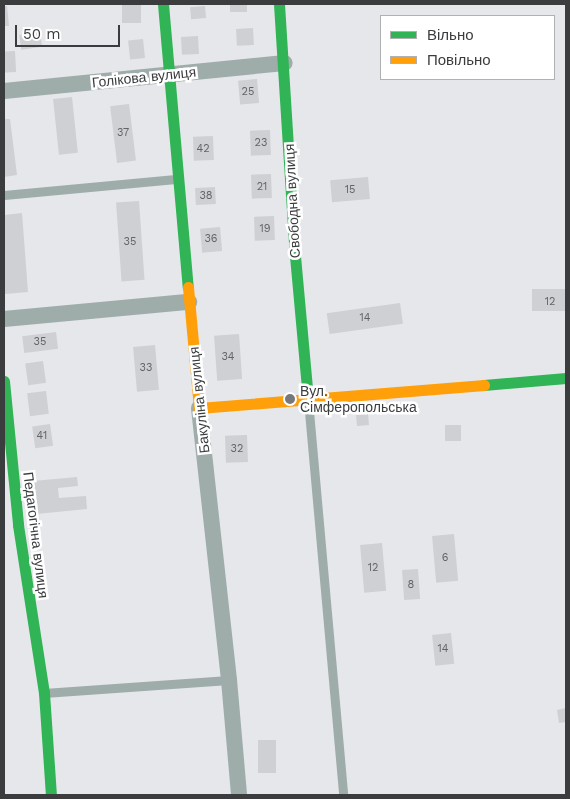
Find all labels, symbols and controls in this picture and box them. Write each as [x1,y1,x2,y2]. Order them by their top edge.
scale bar [18,15,122,47]
legend [380,15,555,80]
text: 50 m [23,25,60,43]
text: Вільно [427,26,474,44]
text: Повільно [427,51,491,69]
street label: Голікова вулиця [91,63,197,91]
house number: 25 [242,85,254,99]
house number: 37 [117,126,129,140]
house number: 23 [255,136,267,150]
house number: 42 [196,142,210,156]
street label: Свободна вулиця [281,143,303,259]
house number: 21 [257,180,267,194]
house number: 15 [345,183,355,197]
house number: 38 [199,189,213,203]
house number: 19 [259,222,271,236]
house number: 36 [204,232,218,246]
house number: 35 [124,235,136,249]
house number: 12 [545,295,555,309]
house number: 14 [359,311,371,325]
house number: 35 [34,335,46,349]
street label: Бакуліна вулиця [185,346,213,454]
house number: 34 [221,350,235,364]
house number: 33 [140,361,152,375]
place label: Вул. Сімферопольська [300,383,417,416]
marker: Вул. Сімферопольська [284,393,296,405]
house number: 41 [37,429,47,443]
house number: 32 [231,442,243,456]
street label: Педагогічна вулиця [20,471,52,599]
house number: 6 [442,551,448,565]
house number: 12 [368,561,378,575]
house number: 8 [408,578,414,592]
house number: 14 [437,642,449,656]

